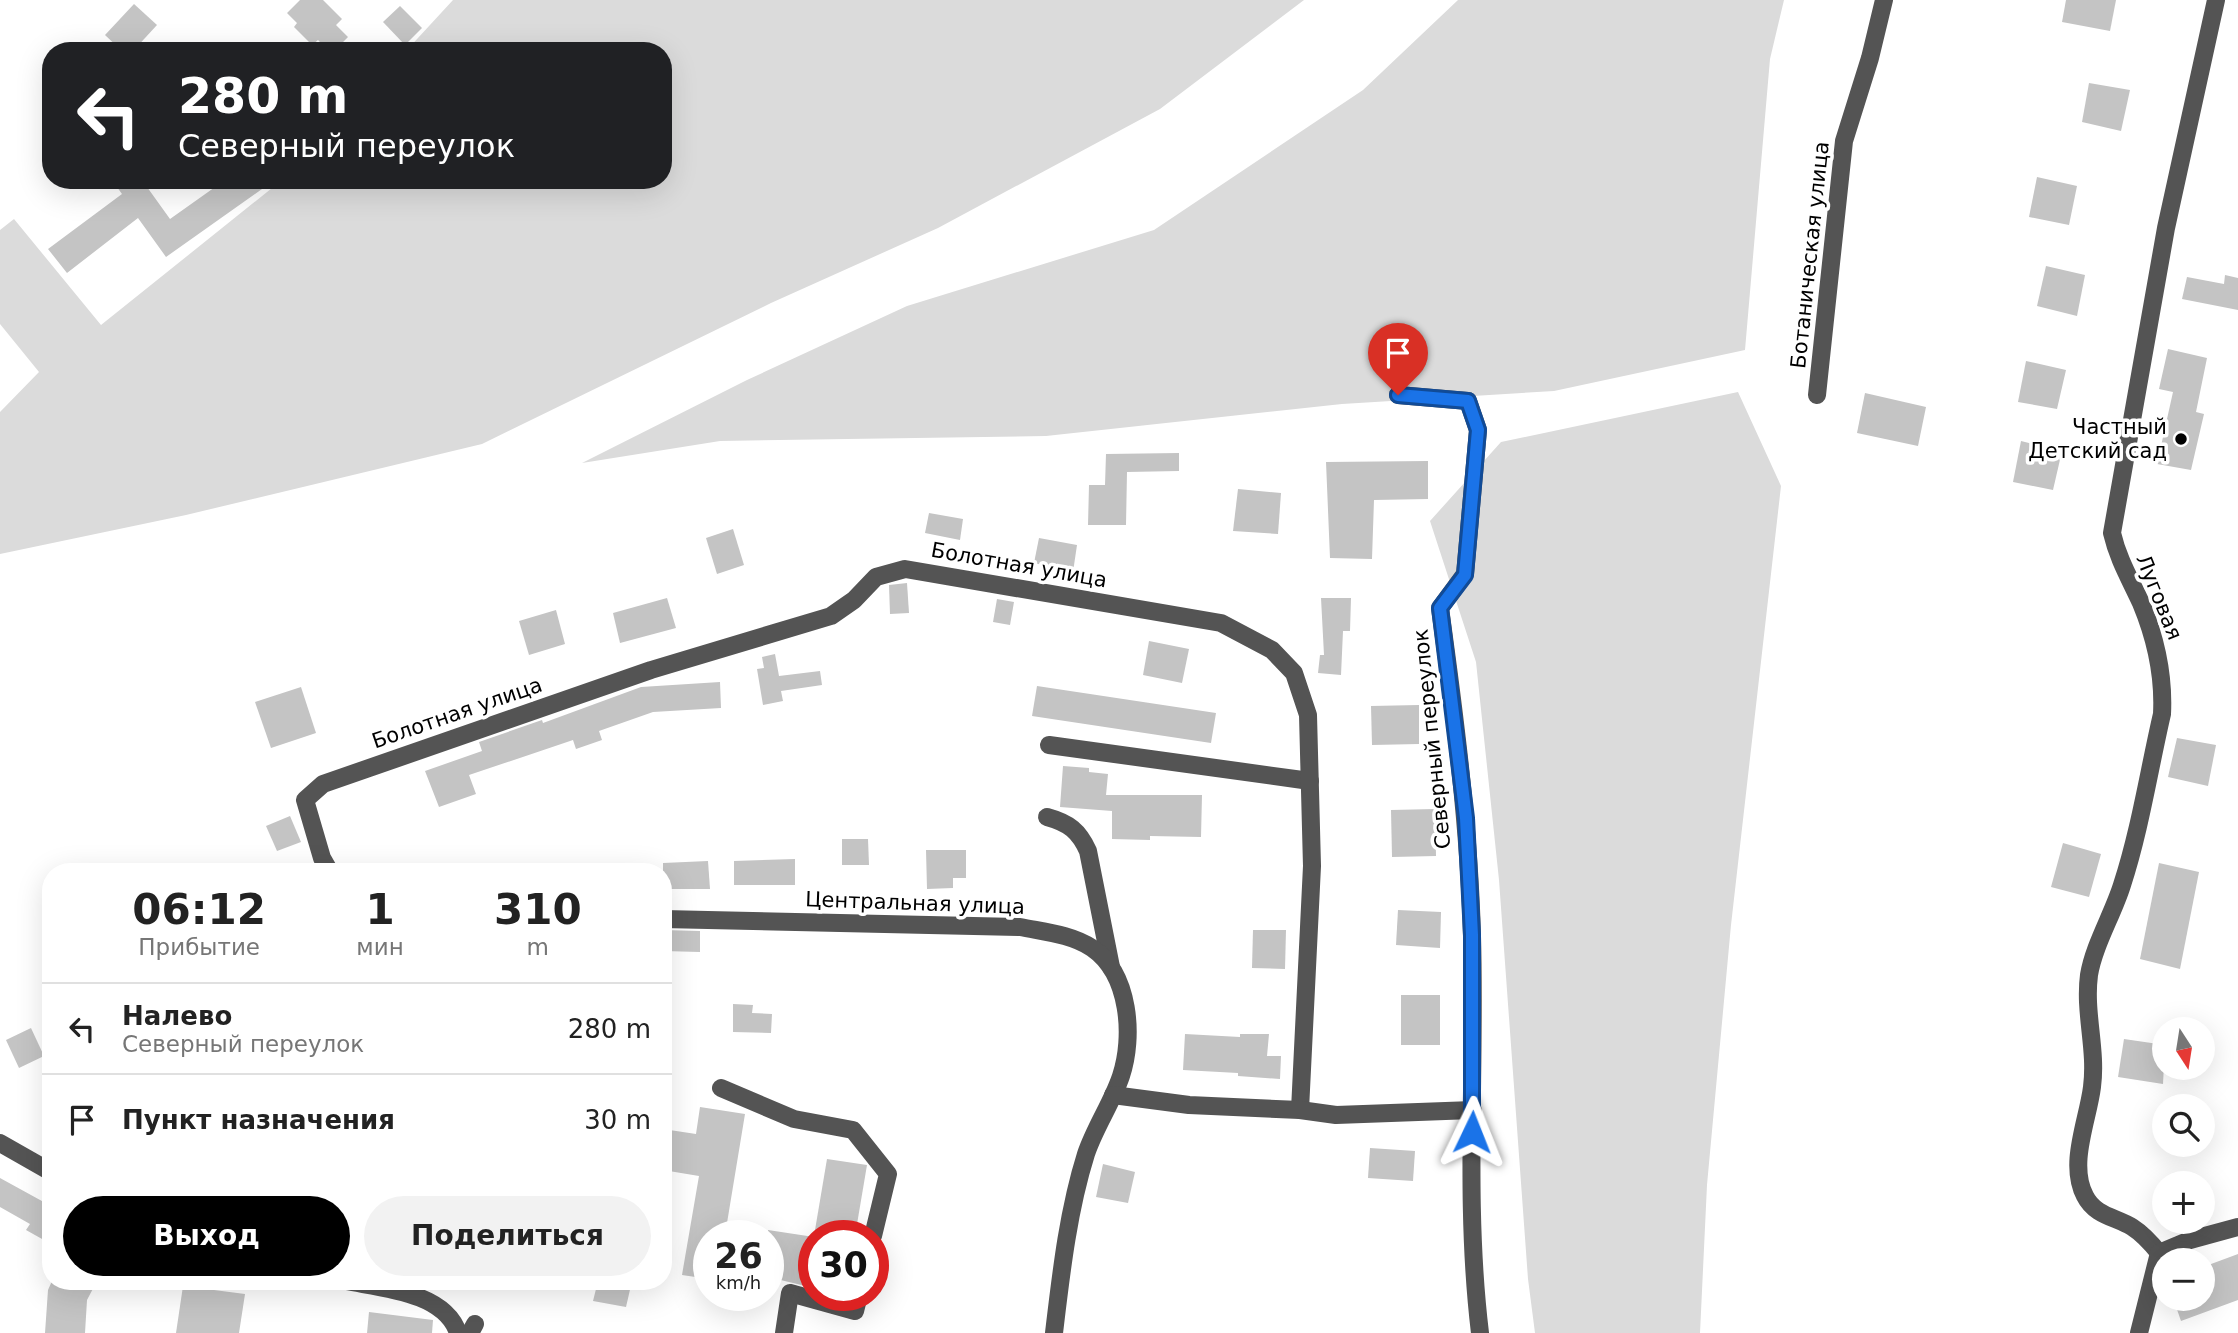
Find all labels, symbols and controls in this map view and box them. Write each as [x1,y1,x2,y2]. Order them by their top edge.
text: 280 m [178,68,348,125]
icon: left [63,70,154,161]
text: Северный переулок [178,127,515,165]
street label: Ботаническая улица [1786,140,1834,370]
pin [1368,323,1428,395]
icon: arrive [1379,334,1417,372]
place label: Частный Детский сад [2028,415,2167,463]
marker: Частный Детский сад [2173,431,2189,447]
street label: Болотная улица [929,538,1109,592]
street label: Луговая [2131,551,2187,643]
street label: Северный переулок [1409,628,1455,850]
street label: Болотная улица [369,673,545,753]
text: 06:12 [132,885,266,934]
text: 1 [365,885,395,934]
text: 310 [494,885,582,934]
street label: Центральная улица [805,887,1025,919]
text: Прибытие [138,934,260,960]
text: мин [356,934,404,960]
text: m [527,934,549,960]
text: Налево [122,1001,232,1031]
icon: left [63,1010,101,1048]
text: 280 m [568,1014,651,1044]
north arrow [2152,1017,2216,1080]
map controls [2152,1017,2215,1311]
text: Северный переулок [122,1031,364,1057]
button: search [2152,1094,2215,1157]
position arrow [1435,1095,1509,1169]
icon: arrive [63,1101,101,1139]
text: Пункт назначения [122,1105,395,1135]
text: 30 m [584,1105,651,1135]
button: + [2152,1171,2215,1234]
button: Выход [63,1196,350,1276]
button: Поделиться [364,1196,651,1276]
speed limit sign: 30 [798,1220,889,1311]
text: 26 [714,1236,763,1276]
button: − [2152,1248,2215,1311]
text: km/h [716,1272,761,1293]

